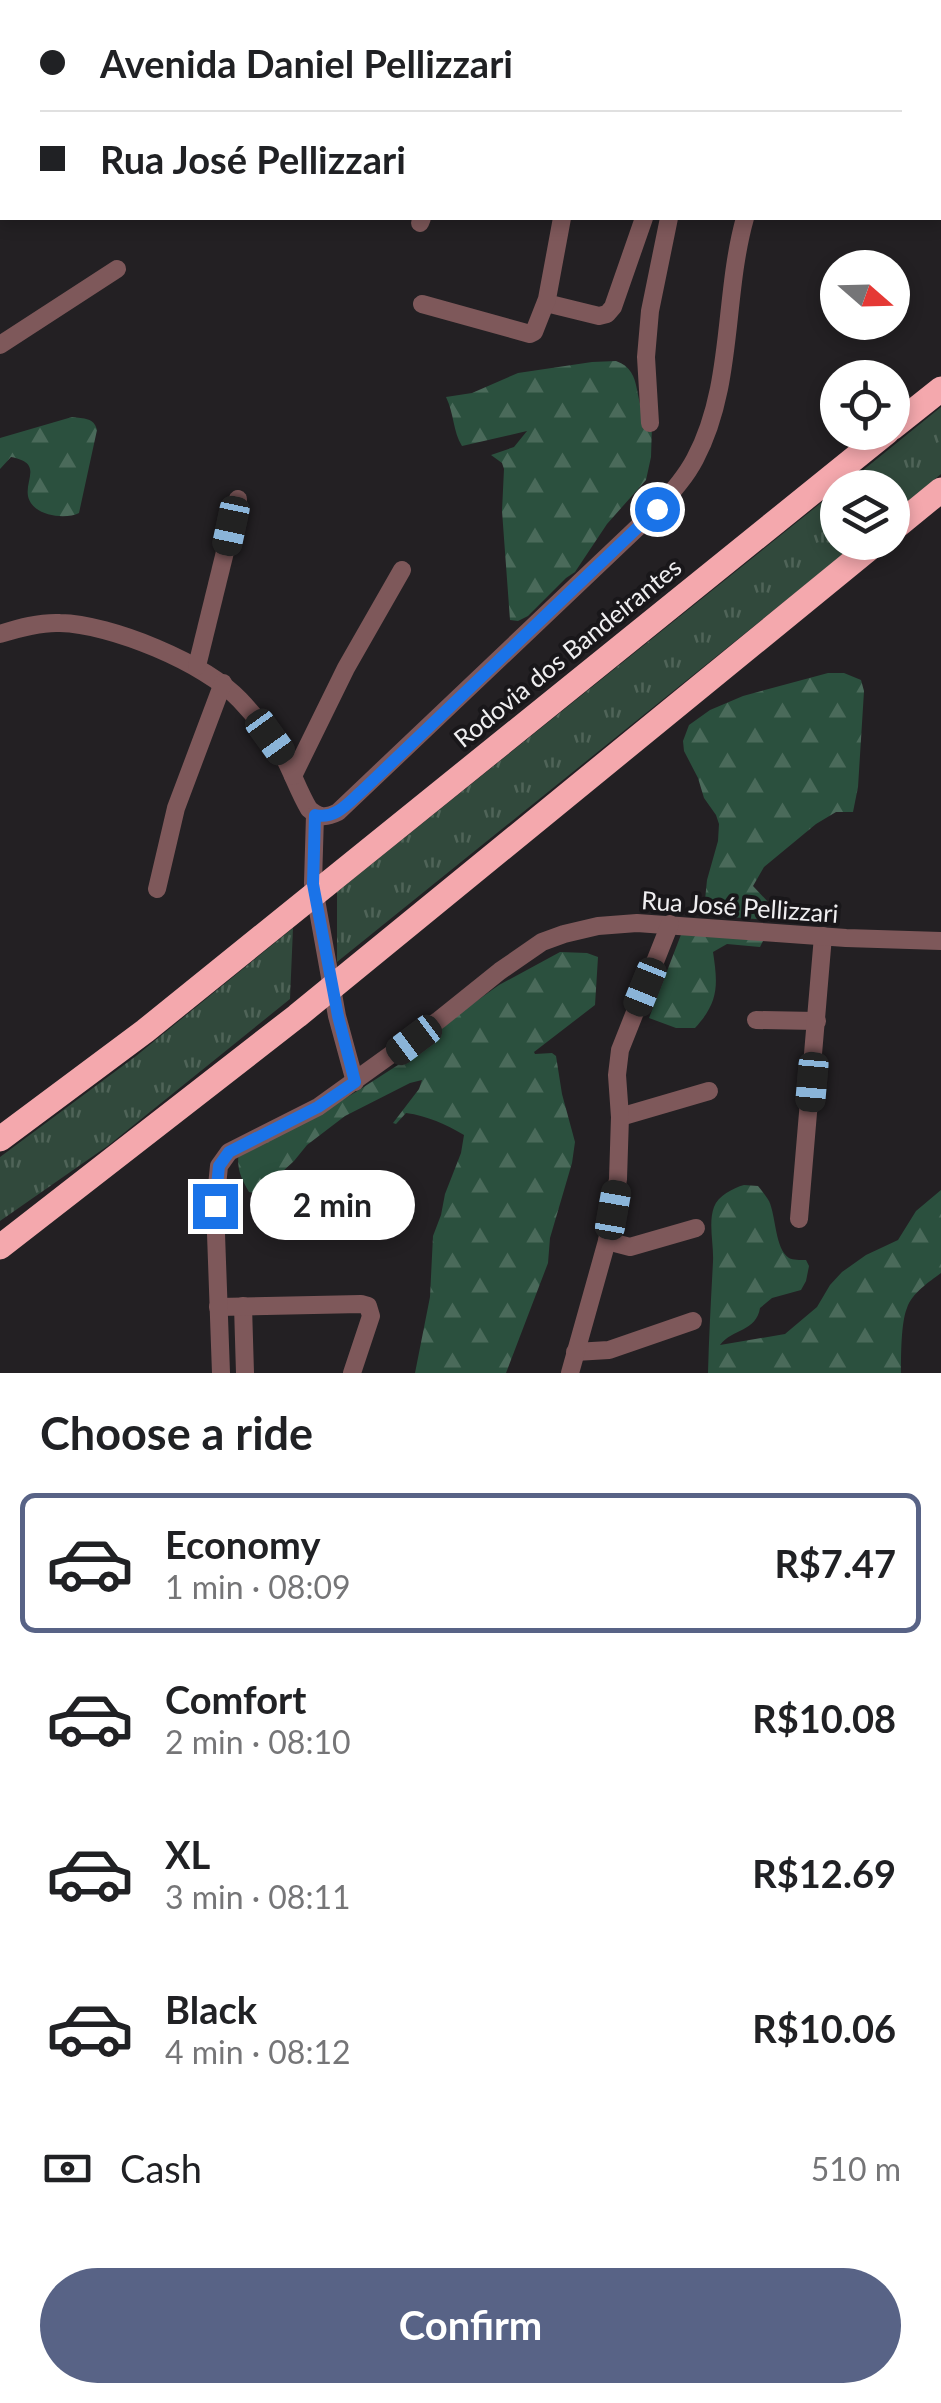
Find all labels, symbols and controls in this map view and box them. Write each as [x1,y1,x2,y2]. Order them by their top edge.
text: Avenida Daniel Pellizzari [100,40,513,86]
text: Rua José Pellizzari [100,136,406,182]
north arrow [820,250,910,340]
map controls [820,250,910,560]
button: locate [820,360,910,450]
button: layers [820,470,910,560]
route start [635,487,680,532]
car [210,494,252,558]
street label: Rodovia dos Bandeirantes [447,551,687,753]
car [240,704,300,770]
street label: Rua José Pellizzari [640,884,840,928]
car [620,954,670,1020]
car [381,1010,447,1070]
car [794,1051,830,1113]
callout: 2 min [250,1171,415,1241]
car [593,1178,633,1242]
route end [193,1184,238,1229]
text: 2 min [293,1185,372,1224]
text: Choose a ride [40,1406,313,1460]
icon: car [45,1518,135,1608]
text: Economy [165,1521,320,1567]
text: R$7.47 [774,1540,896,1586]
text: 1 min · 08:09 [165,1567,351,1606]
icon: car [45,1673,135,1763]
text: Comfort [165,1676,306,1722]
text: R$10.08 [752,1695,896,1741]
text: 2 min · 08:10 [165,1722,351,1761]
icon: car [45,1828,135,1918]
text: XL [165,1831,210,1877]
text: R$12.69 [752,1850,896,1896]
text: 3 min · 08:11 [165,1877,351,1916]
icon: car [45,1983,135,2073]
text: Black [165,1986,257,2032]
text: R$10.06 [752,2005,896,2051]
text: 4 min · 08:12 [165,2032,351,2071]
icon: cash [40,2141,95,2196]
text: Cash [120,2145,202,2191]
text: 510 m [811,2149,901,2188]
button: Confirm [40,2268,901,2383]

